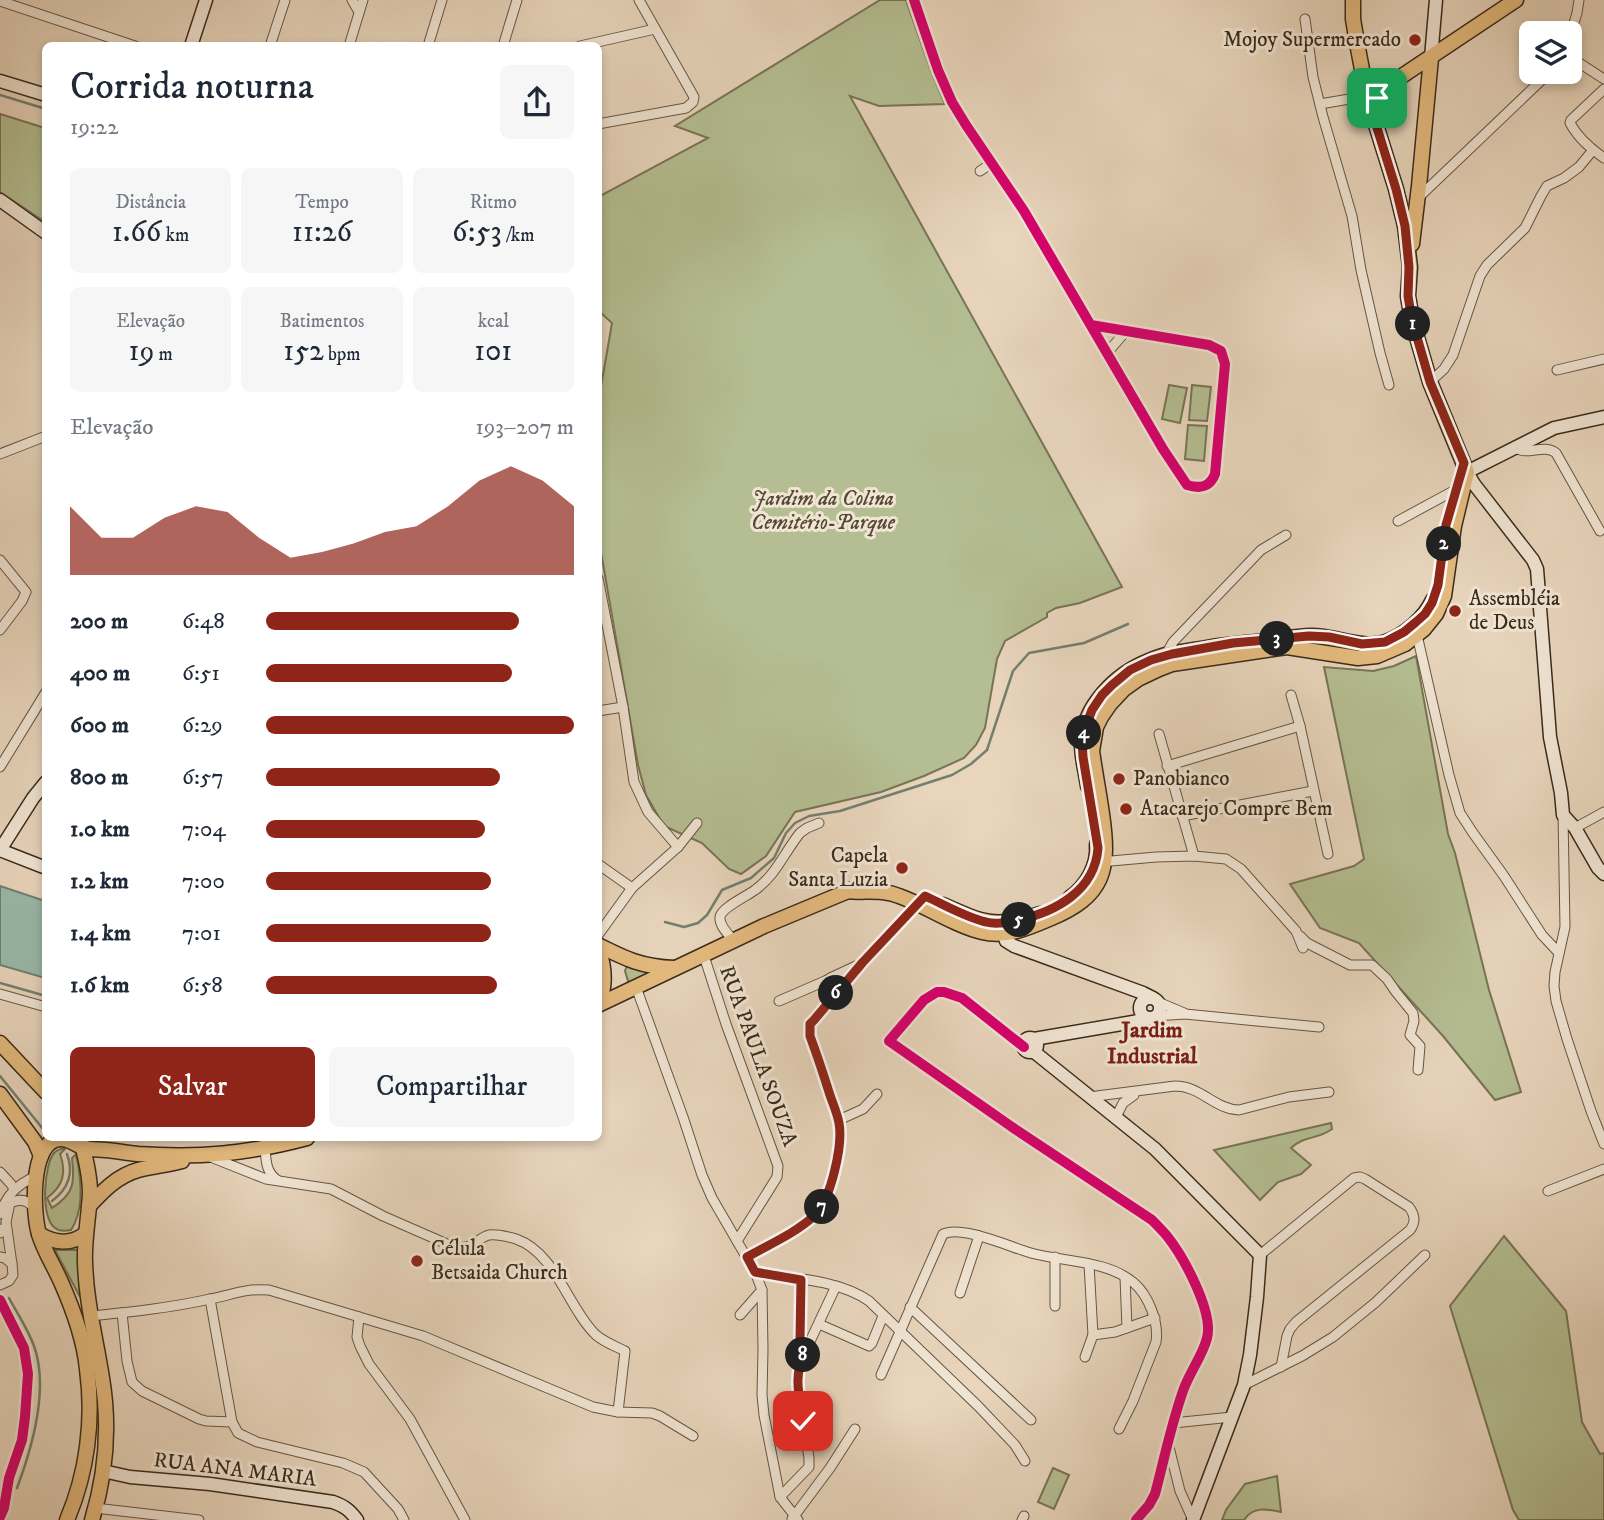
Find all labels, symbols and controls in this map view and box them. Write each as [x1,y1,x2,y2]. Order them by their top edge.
map controls [1519,21,1582,84]
button: layers [1519,21,1582,84]
place label: Mojoy Supermercado [1223,27,1401,53]
marker: Mojoy Supermercado [1407,32,1423,48]
text: Corrida noturna [70,63,314,111]
button: share [500,65,574,139]
pin [1347,68,1407,128]
icon: arrive [1358,79,1396,117]
text: 19:22 [70,113,118,142]
text: Distância [115,191,186,214]
text: Tempo [295,191,349,214]
text: Ritmo [470,191,517,214]
text: 1.66 [112,214,161,251]
text: 11:26 [292,214,352,251]
text: 6:53 [452,214,502,251]
text: km [161,224,189,247]
text: /km [502,224,535,247]
pin: 1 [1396,306,1430,342]
text: Elevação [116,310,185,333]
text: Batimentos [280,310,364,333]
text: kcal [478,310,509,333]
text: 1 [1409,312,1416,335]
text: 19 [129,333,154,370]
text: 152 [283,333,324,370]
text: 101 [474,333,512,370]
text: m [154,343,173,366]
text: bpm [324,343,361,366]
text: Elevação [70,413,153,442]
text: 193–207 m [475,413,574,442]
park label: Jardim da Colina Cemitério-Parque [751,486,896,537]
pin: 2 [1426,526,1462,562]
text: 2 [1439,532,1448,555]
place label: Assembléia de Deus [1469,586,1560,636]
marker: Assembléia de Deus [1447,603,1463,619]
text: 200 m [70,607,128,636]
text: 6:48 [182,607,225,636]
pin: 3 [1260,622,1294,656]
text: 3 [1273,627,1280,650]
text: 400 m [70,659,130,688]
text: 6:51 [182,659,220,688]
text: 600 m [70,711,129,740]
text: 6:29 [182,711,223,740]
pin: 4 [1066,716,1102,750]
text: 4 [1078,721,1089,744]
text: 800 m [70,763,128,792]
text: 6:57 [182,763,224,792]
place label: Panobianco [1133,766,1230,792]
marker: Panobianco [1111,771,1127,787]
place label: Atacarejo Compre Bem [1140,796,1333,822]
marker: Atacarejo Compre Bem [1118,801,1134,817]
text: 1.0 km [70,815,130,844]
text: 7:04 [182,815,226,844]
place label: Capela Santa Luzia [788,843,888,893]
marker: Capela Santa Luzia [894,860,910,876]
text: 1.2 km [70,867,129,896]
text: 7:00 [182,867,225,896]
pin: 5 [1002,902,1036,937]
text: 5 [1014,908,1023,931]
text: 1.4 km [70,919,131,948]
text: 7:01 [182,919,221,948]
street label: RUA PAULA SOUZA [713,962,803,1150]
text: 1.6 km [70,971,129,1000]
text: 6:58 [182,971,223,1000]
pin: 6 [818,976,854,1010]
text: 6 [831,981,840,1004]
district label: Jardim Industrial [1107,1016,1198,1071]
button: Salvar [70,1047,315,1127]
button: Compartilhar [329,1047,574,1127]
pin: 7 [804,1190,840,1224]
text: 7 [816,1195,827,1218]
place label: Célula Betsaida Church [431,1236,568,1286]
marker: Célula Betsaida Church [409,1253,425,1269]
pin: 8 [786,1338,820,1372]
text: 8 [798,1343,807,1366]
pin [773,1391,833,1451]
icon: check [784,1402,822,1440]
street label: RUA ANA MARIA [152,1447,318,1493]

